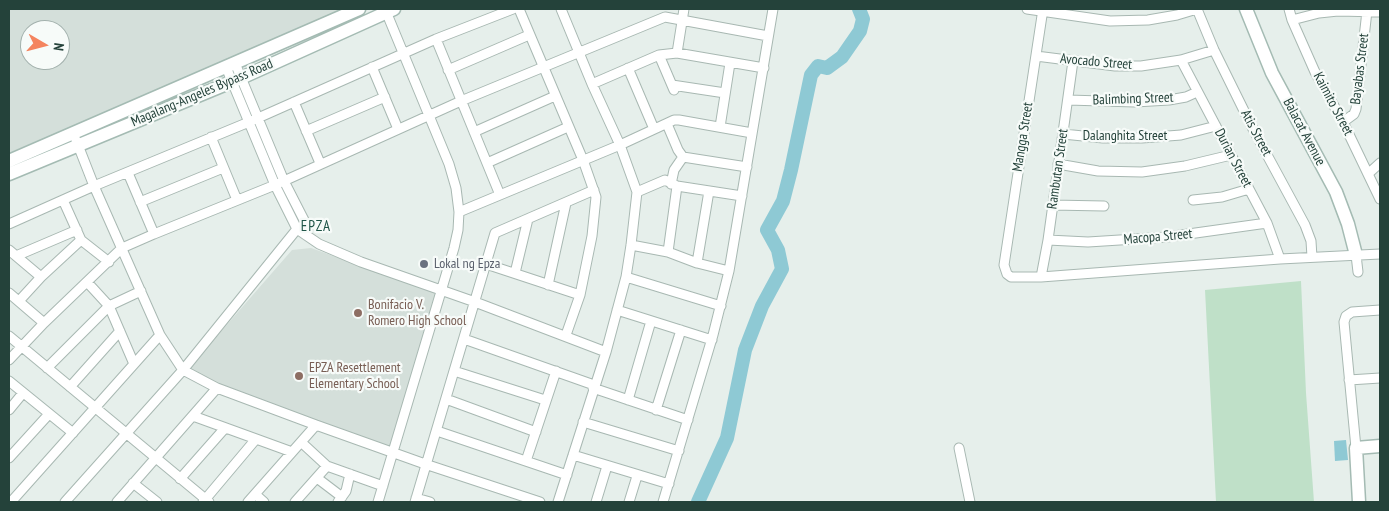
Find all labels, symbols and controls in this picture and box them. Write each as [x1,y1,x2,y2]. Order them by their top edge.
north arrow [20,20,70,70]
street label: Bayabas Street [1347,33,1373,105]
text: N [49,42,68,52]
street label: Avocado Street [1059,50,1133,74]
street label: Magalang-Angeles Bypass Road [129,55,275,131]
street label: Kaimito Street [1309,70,1357,138]
street label: Balimbing Street [1092,89,1174,109]
street label: Balacat Avenue [1279,95,1329,169]
street label: Mangga Street [1009,101,1037,173]
street label: Atis Street [1237,107,1275,159]
street label: Durian Street [1211,126,1255,190]
street label: Rambutan Street [1044,128,1072,210]
street label: Dalanghita Street [1083,128,1167,144]
district label: EPZA [300,218,332,236]
street label: Macopa Street [1123,226,1193,248]
place label: Lokal ng Epza [434,256,500,272]
marker: Lokal ng Epza [418,258,430,270]
place label: Bonifacio V. Romero High School [368,297,466,330]
marker: Bonifacio V. Romero High School [352,307,364,319]
place label: EPZA Resettlement Elementary School [309,360,401,392]
marker: EPZA Resettlement Elementary School [293,370,305,382]

